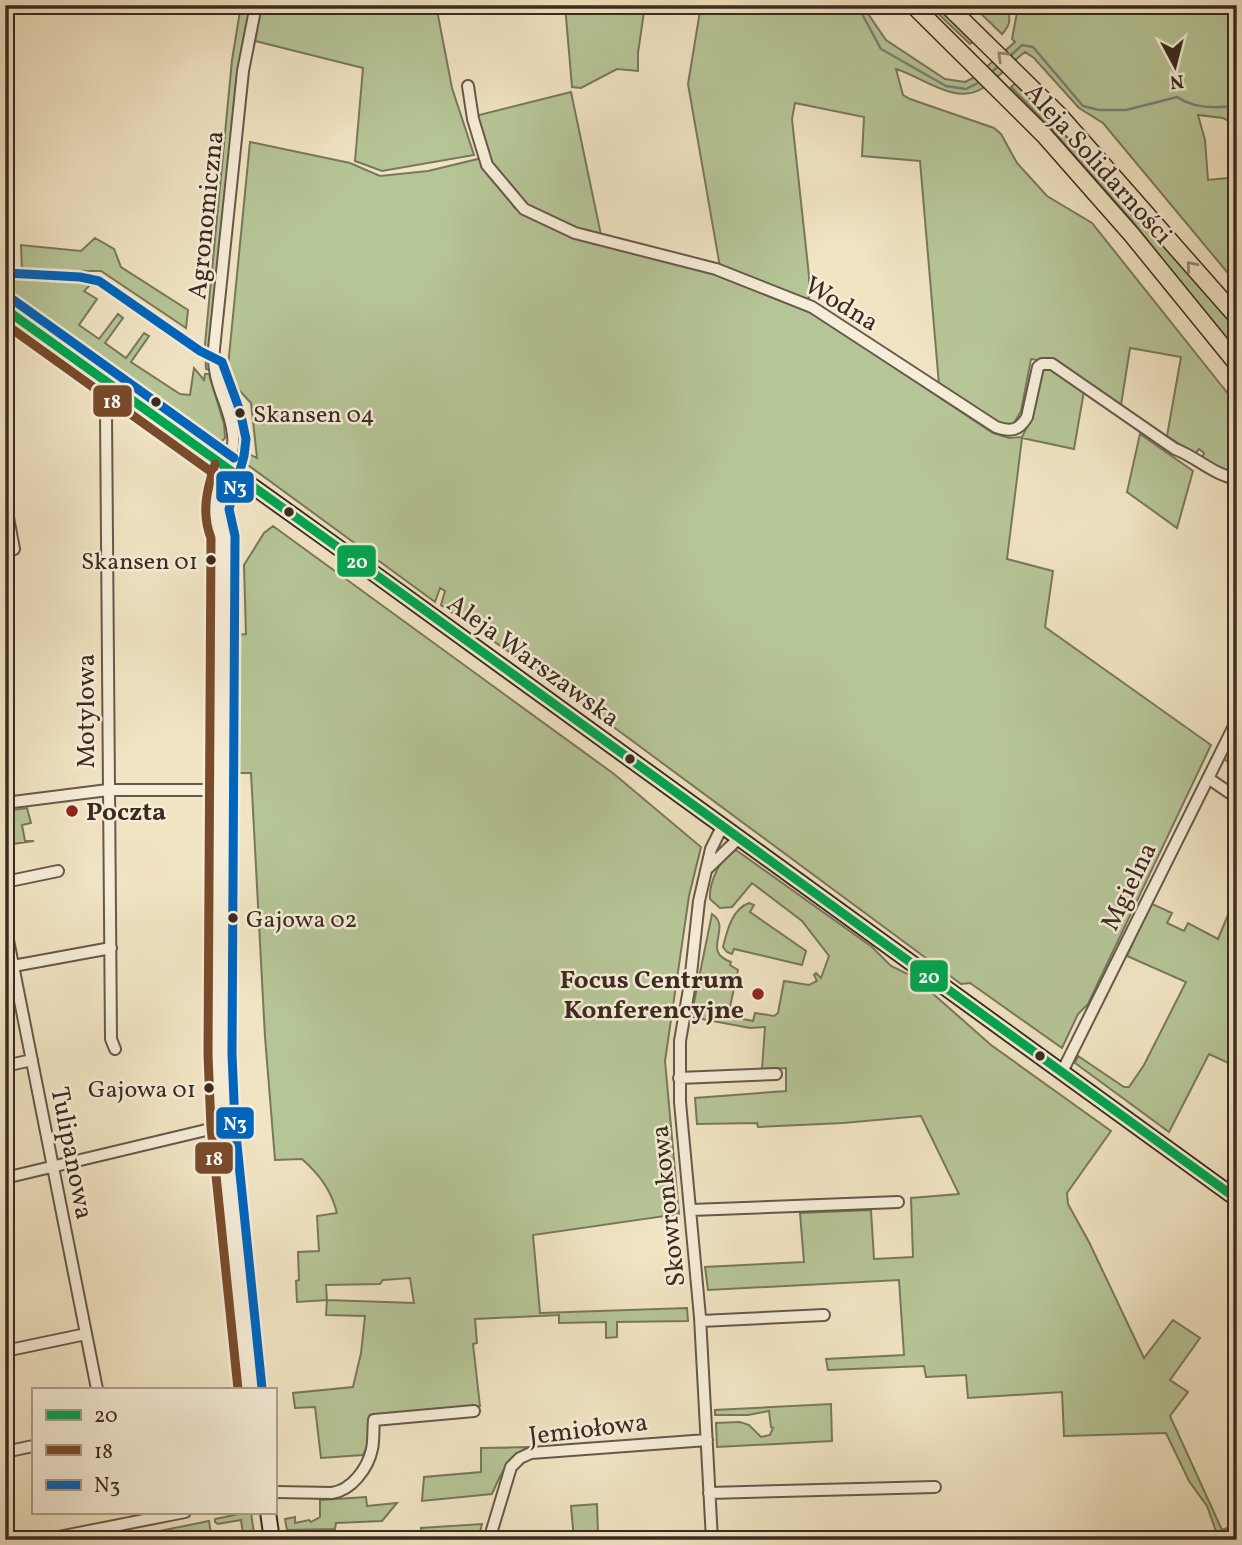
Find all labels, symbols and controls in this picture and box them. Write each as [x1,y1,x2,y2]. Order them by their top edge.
north arrow [1140,32,1210,102]
one-way arrow [997,52,1010,65]
text: N [1168,67,1185,95]
street label: Aleja Solidarności [1015,76,1180,253]
street label: Agronomiczna [180,129,234,301]
one-way arrow [1187,262,1199,275]
street label: Wodna [797,268,885,341]
line badge: 18 [92,384,133,418]
text: 18 [103,390,121,416]
unlabelled marker [149,395,163,409]
place label: Skansen 04 [253,399,375,433]
marker: Skansen 04 [233,406,247,420]
line badge: N3 [215,470,255,504]
text: N3 [223,476,247,502]
unlabelled marker [282,505,296,519]
line badge: 20 [336,544,377,578]
place label: Skansen 01 [81,546,198,580]
text: 20 [346,550,368,576]
marker: Skansen 01 [204,553,218,567]
street label: Aleja Warszawska [439,587,627,737]
street label: Motylowa [69,653,105,769]
unlabelled marker [623,752,637,766]
place label: Poczta [86,795,166,831]
marker: Poczta [64,803,80,819]
street label: Mgielna [1093,837,1167,937]
place label: Gajowa 02 [246,904,357,938]
marker: Gajowa 02 [226,911,240,925]
line badge: 20 [909,959,949,993]
place label: Focus Centrum Konferencyjne [560,963,744,1029]
text: 20 [918,965,940,991]
marker: Focus Centrum Konferencyjne [750,986,766,1002]
unlabelled marker [1033,1049,1047,1063]
place label: Gajowa 01 [88,1074,196,1108]
marker: Gajowa 01 [202,1081,216,1095]
street label: Tulipanowa [41,1084,102,1223]
line badge: N3 [215,1106,255,1140]
text: N3 [223,1112,247,1138]
street label: Skowronkowa [643,1123,695,1288]
line badge: 18 [194,1141,234,1175]
text: 18 [205,1147,223,1173]
legend [32,1388,276,1514]
text: 20 [94,1402,118,1431]
street label: Jemiołowa [527,1405,650,1455]
text: 18 [94,1438,113,1467]
text: N3 [94,1472,120,1501]

